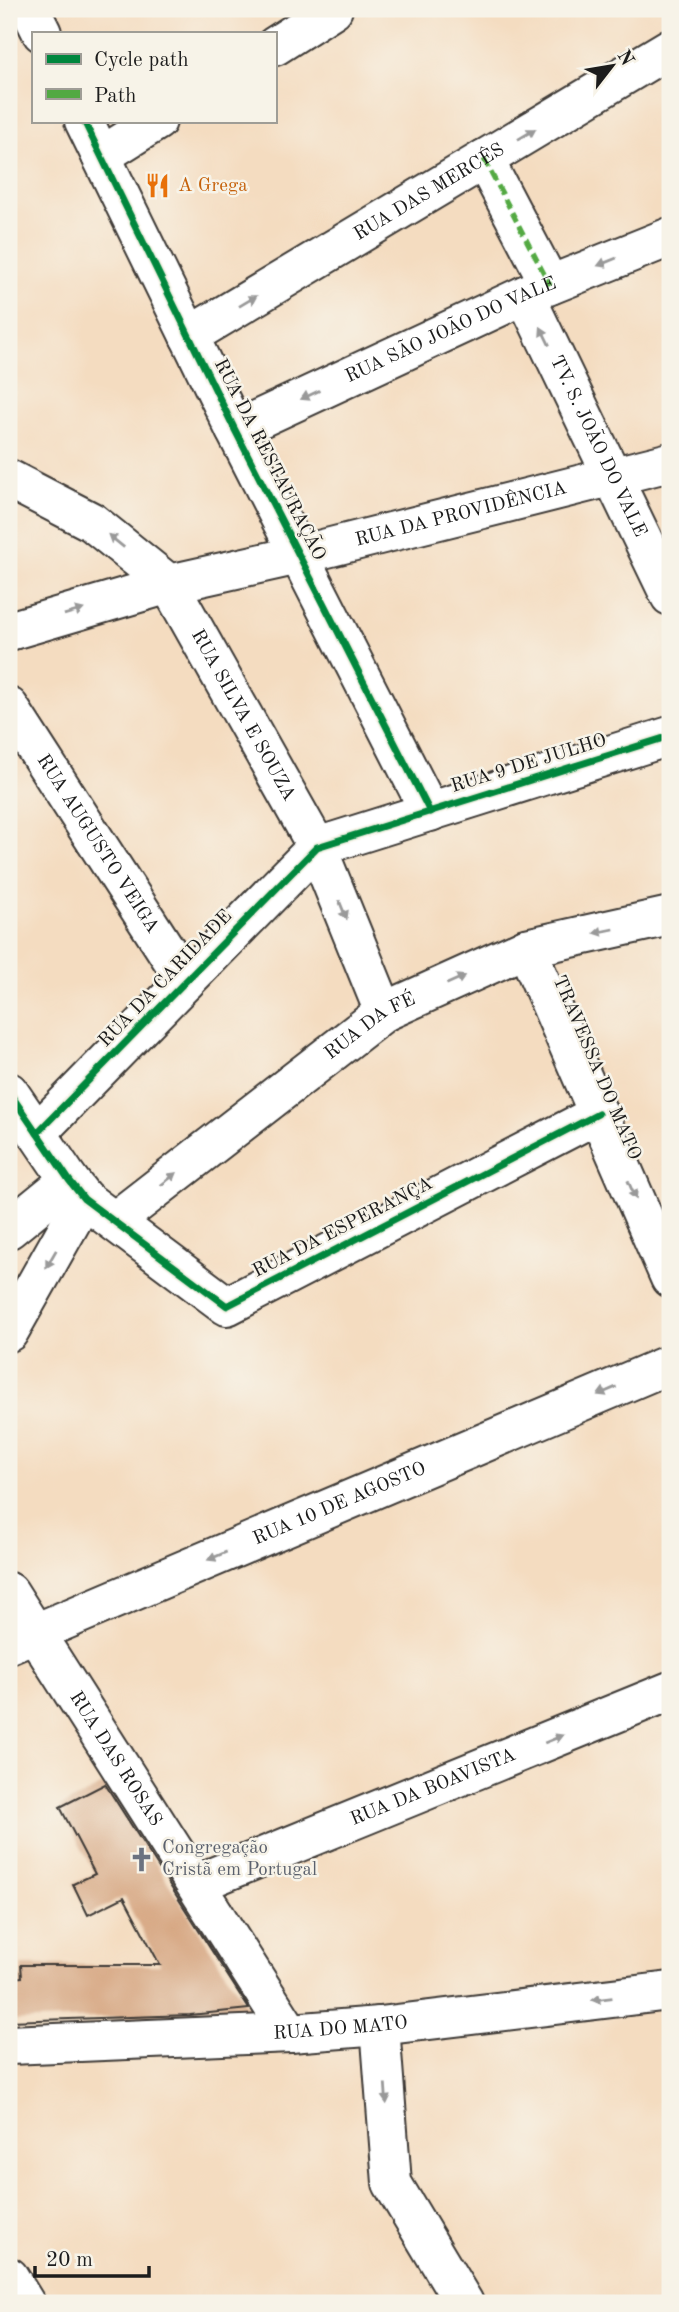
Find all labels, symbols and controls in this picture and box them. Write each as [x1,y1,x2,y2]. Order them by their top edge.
legend [32,32,276,122]
north arrow [578,32,648,102]
text: N [613,47,637,70]
text: Cycle path [94,50,189,71]
text: Path [94,86,137,107]
one-way arrow [517,127,536,140]
street label: RUA DAS MERCÊS [351,140,508,244]
restaurant icon: A Grega [144,172,172,200]
place label: A Grega [178,177,248,196]
one-way arrow [596,257,617,268]
street label: RUA SÃO JOÃO DO VALE [343,274,559,387]
one-way arrow [238,295,257,308]
one-way arrow [539,326,551,346]
street label: TV. S. JOÃO DO VALE [546,353,650,540]
street label: RUA DA RESTAURAÇÃO [210,354,332,564]
one-way arrow [300,389,320,401]
street label: RUA DA PROVIDÊNCIA [353,479,569,550]
one-way arrow [107,534,125,549]
one-way arrow [64,606,85,616]
street label: RUA SILVA E SOUZA [187,626,299,805]
street label: RUA 9 DE JULHO [449,731,609,797]
street label: RUA AUGUSTO VEIGA [33,751,162,937]
one-way arrow [337,900,348,921]
street label: RUA DA CARIDADE [96,907,236,1051]
one-way arrow [593,926,615,937]
street label: TRAVESSA DO MATO [548,973,644,1163]
one-way arrow [445,974,466,985]
street label: RUA DA FÉ [321,986,418,1064]
one-way arrow [160,1171,178,1186]
street label: RUA DA ESPERANÇA [250,1174,436,1282]
one-way arrow [626,1180,638,1200]
one-way arrow [45,1249,57,1268]
one-way arrow [597,1386,618,1397]
street label: RUA 10 DE AGOSTO [250,1459,429,1549]
one-way arrow [207,1551,228,1562]
street label: RUA DAS ROSAS [66,1688,165,1830]
one-way arrow [544,1733,565,1744]
street label: RUA DA BOAVISTA [348,1745,519,1830]
place label: Congregação Cristã em Portugal [162,1839,317,1880]
church icon: Congregação Cristã em Portugal [128,1845,156,1873]
one-way arrow [591,1994,613,2005]
street label: RUA DO MATO [273,2013,409,2043]
one-way arrow [380,2083,391,2105]
scale bar [35,2235,149,2279]
text: 20 m [46,2250,93,2271]

